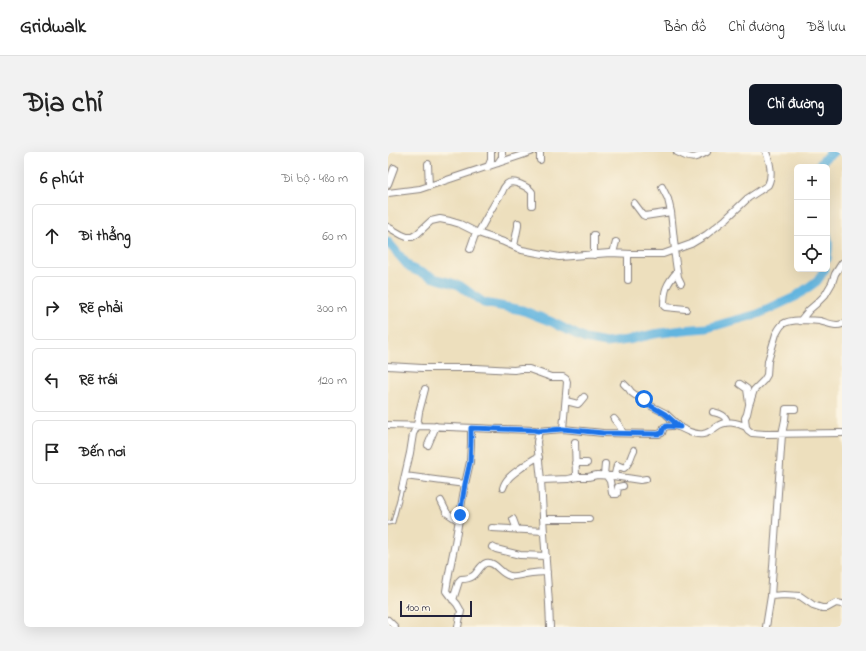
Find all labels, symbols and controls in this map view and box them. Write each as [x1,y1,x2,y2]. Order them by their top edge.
text: Gridwalk [20,14,86,41]
text: Bản đồ [664,17,706,38]
text: Chỉ đường [728,17,785,38]
text: Đã lưu [807,17,846,38]
text: Địa chỉ [24,84,102,125]
button: Chỉ đường [749,84,842,125]
map controls [794,164,830,272]
button: + [794,164,830,200]
text: 6 phút [40,166,84,191]
text: Đi bộ · 480 m [281,169,348,188]
button: − [794,200,830,236]
icon: ahead [41,225,63,247]
text: Đi thẳng [79,225,131,247]
text: 60 m [322,227,347,246]
button: locate [794,236,830,272]
icon: right [41,297,63,319]
text: Rẽ phải [79,297,123,319]
text: 300 m [317,299,347,318]
icon: left [41,369,63,391]
text: Rẽ trái [79,369,118,391]
text: 120 m [317,371,347,390]
route start [635,390,653,408]
icon: arrive [41,441,63,463]
text: Đến nơi [79,441,126,463]
route end [451,506,469,524]
scale bar [400,599,472,618]
text: 100 m [406,600,430,616]

